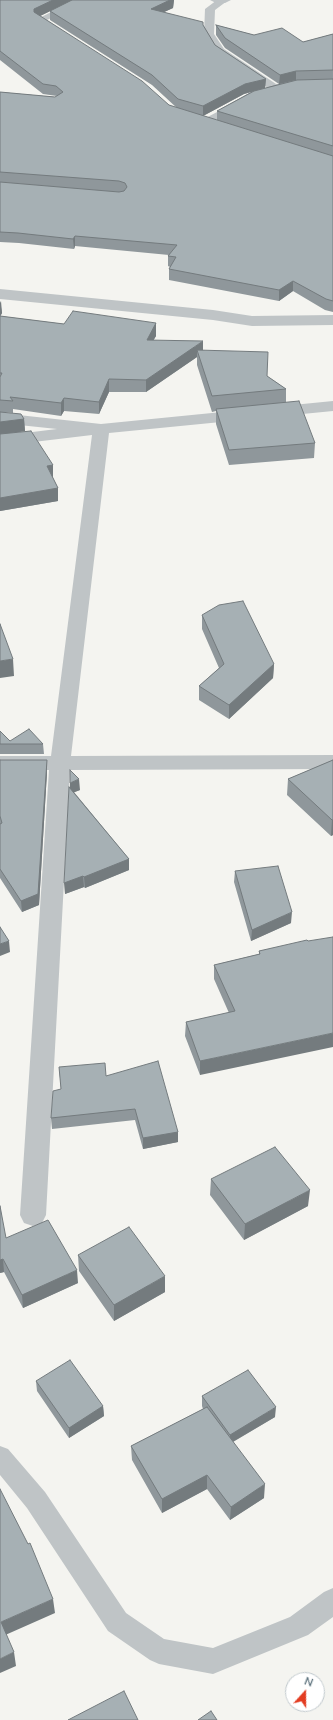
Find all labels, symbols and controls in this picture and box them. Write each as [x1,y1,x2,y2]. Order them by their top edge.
north arrow [285,1672,325,1712]
text: N [303,1674,315,1690]

